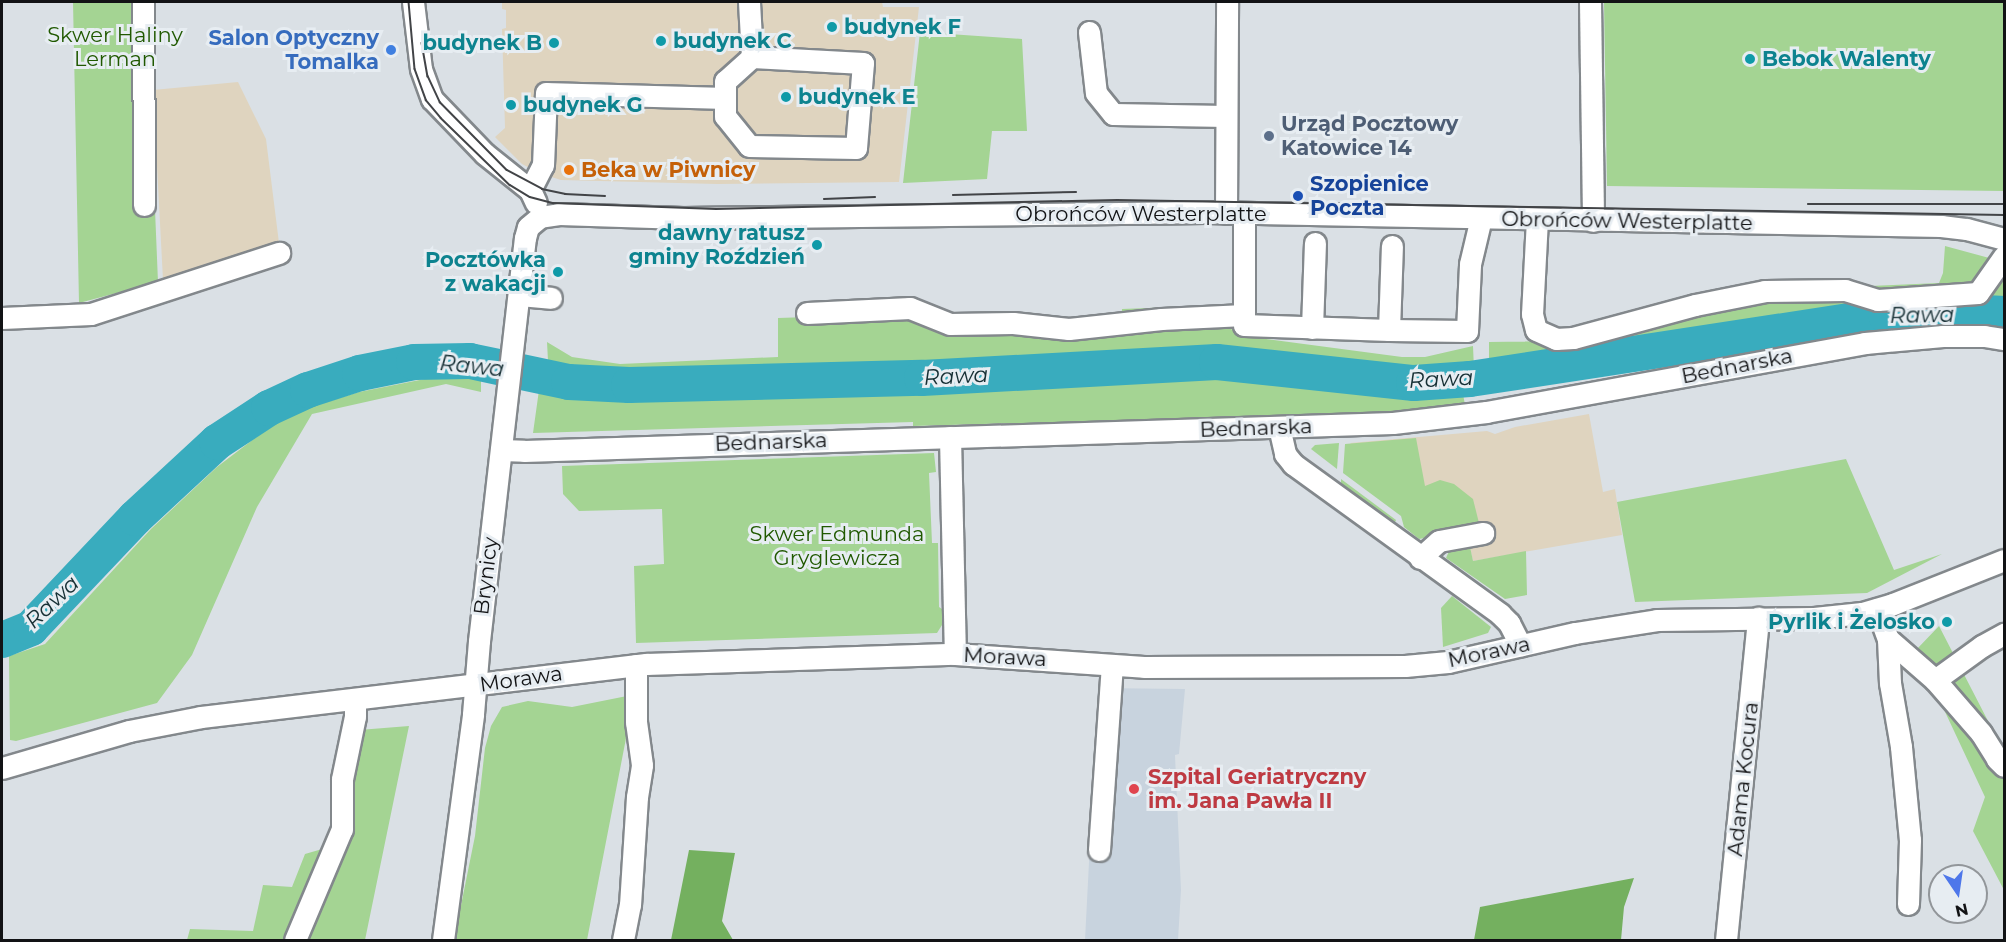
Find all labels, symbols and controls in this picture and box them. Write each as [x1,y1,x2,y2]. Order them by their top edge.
place label: budynek F [844,14,961,40]
marker: budynek F [825,20,839,34]
park label: Skwer Haliny Lerman [47,22,183,72]
place label: Salon Optyczny Tomalka [208,25,379,75]
place label: budynek C [673,28,792,54]
place label: budynek B [422,30,542,56]
marker: budynek C [654,34,668,48]
marker: budynek B [547,36,561,50]
marker: Salon Optyczny Tomalka [384,43,398,57]
place label: Bebok Walenty [1762,46,1931,72]
marker: Bebok Walenty [1743,52,1757,66]
place label: budynek E [798,84,916,110]
marker: budynek E [779,90,793,104]
place label: budynek G [523,92,643,118]
marker: budynek G [504,98,518,112]
place label: Urząd Pocztowy Katowice 14 [1281,111,1458,161]
marker: Urząd Pocztowy Katowice 14 [1262,129,1276,143]
place label: Beka w Piwnicy [581,157,756,183]
marker: Beka w Piwnicy [562,163,576,177]
place label: Szopienice Poczta [1310,171,1429,221]
marker: Szopienice Poczta [1291,189,1305,203]
street label: Obrońców Westerplatte [1015,201,1267,227]
street label: Obrońców Westerplatte [1501,206,1753,236]
place label: dawny ratusz gminy Roździeń [629,220,805,270]
marker: dawny ratusz gminy Roździeń [810,238,824,252]
place label: Pocztówka z wakacji [425,247,546,297]
marker: Pocztówka z wakacji [551,265,565,279]
water label: Rawa [1889,301,1955,329]
street label: Bednarska [1679,343,1795,389]
water label: Rawa [438,349,506,383]
water label: Rawa [923,361,989,391]
water label: Rawa [1408,364,1474,394]
street label: Bednarska [1199,413,1313,443]
street label: Bednarska [714,427,828,457]
park label: Skwer Edmunda Gryglewicza [750,521,924,571]
street label: Brynicy [469,536,503,616]
water label: Rawa [20,570,84,634]
place label: Pyrlik i Żelosko [1768,609,1935,635]
marker: Pyrlik i Żelosko [1940,615,1954,629]
street label: Morawa [1446,631,1532,673]
street label: Morawa [963,642,1047,672]
street label: Morawa [478,661,564,697]
street label: Adama Kocura [1722,700,1764,858]
place label: Szpital Geriatryczny im. Jana Pawła II [1148,764,1366,814]
marker: Szpital Geriatryczny im. Jana Pawła II [1125,780,1143,798]
north arrow [1928,864,1988,924]
text: N [1953,899,1970,921]

